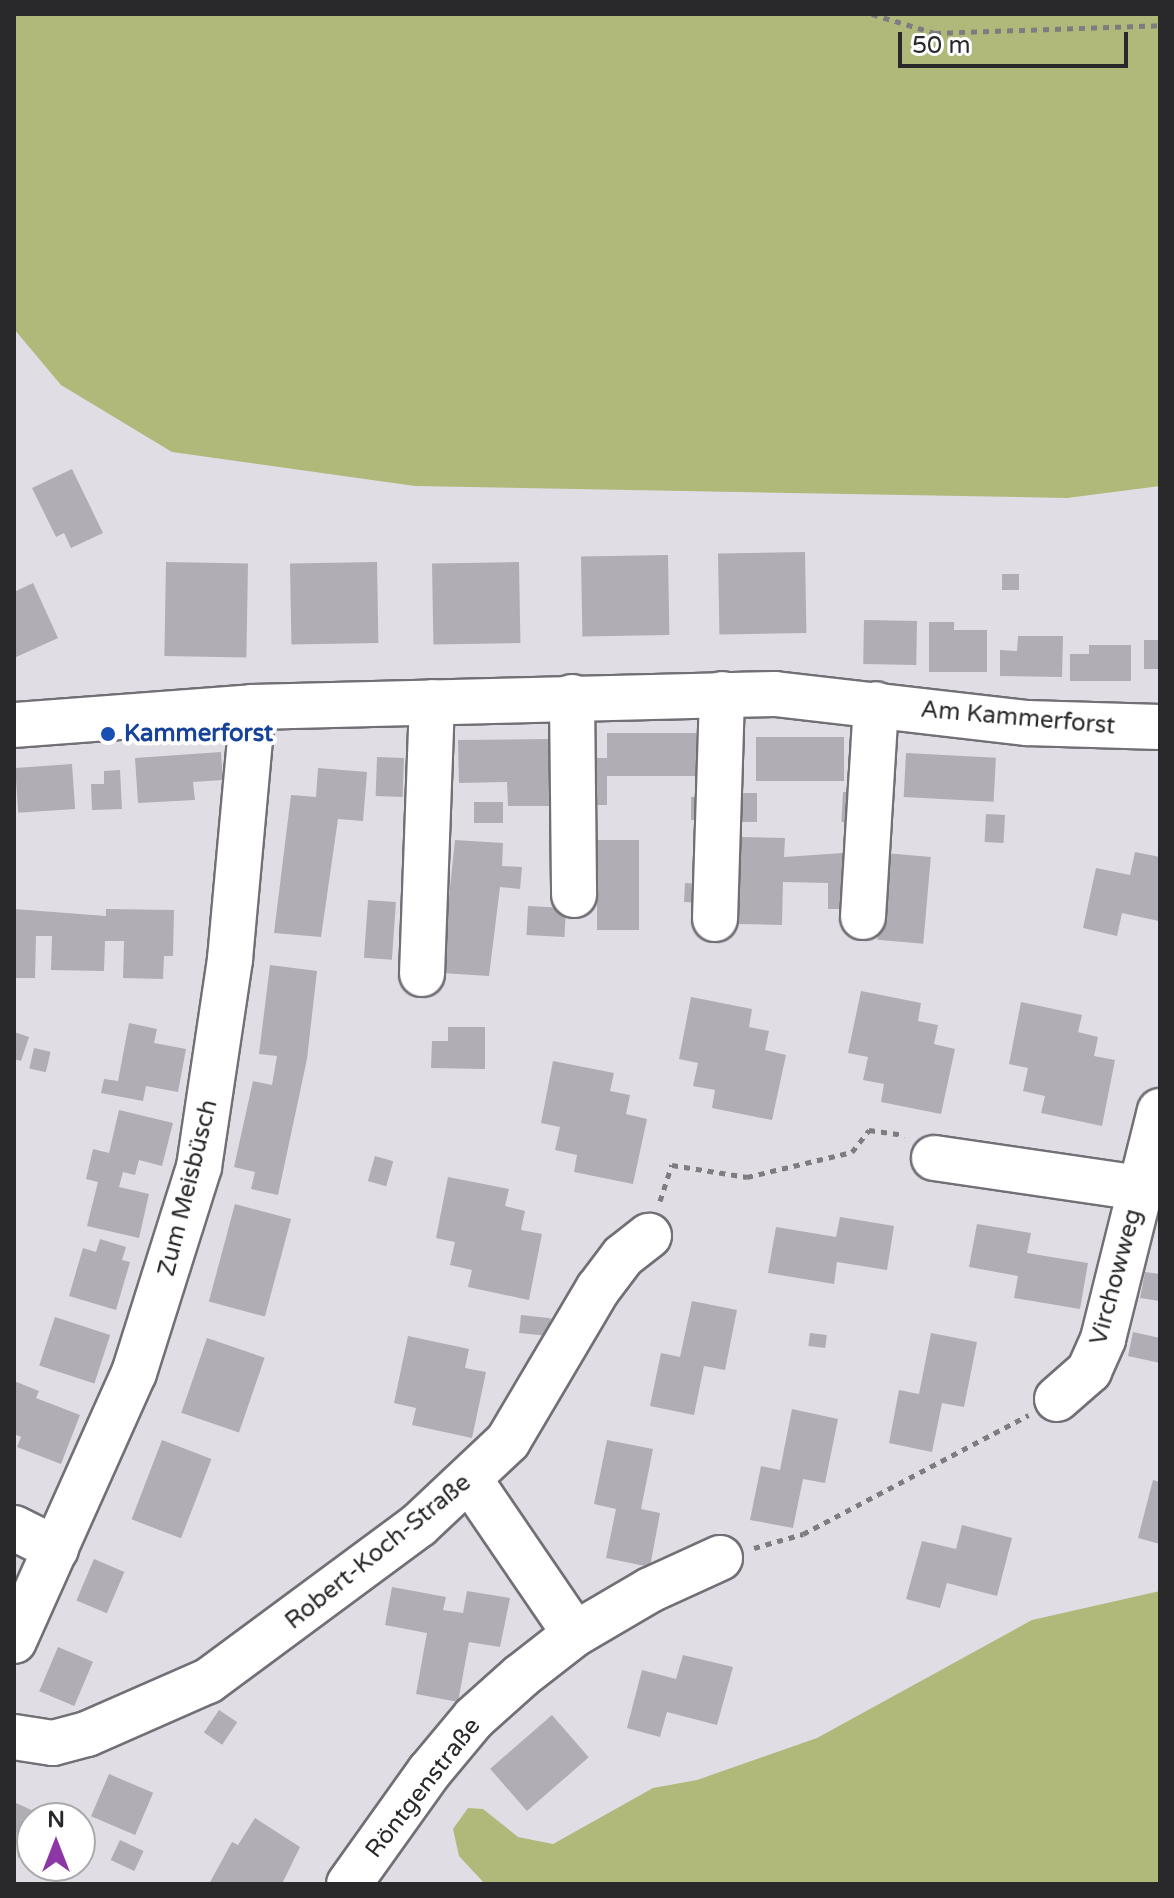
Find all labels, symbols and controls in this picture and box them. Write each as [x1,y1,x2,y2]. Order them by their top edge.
scale bar [902,16,1132,66]
text: 50 m [912,31,970,60]
street label: Am Kammerforst [919,695,1117,741]
place label: Kammerforst [124,720,273,748]
marker: Kammerforst [99,725,117,743]
street label: Zum Meisbüsch [152,1097,224,1279]
street label: Virchowweg [1084,1206,1148,1348]
street label: Robert-Koch-Straße [279,1468,477,1636]
street label: Röntgenstraße [359,1712,487,1864]
north arrow [16,1802,96,1882]
text: N [47,1807,65,1833]

